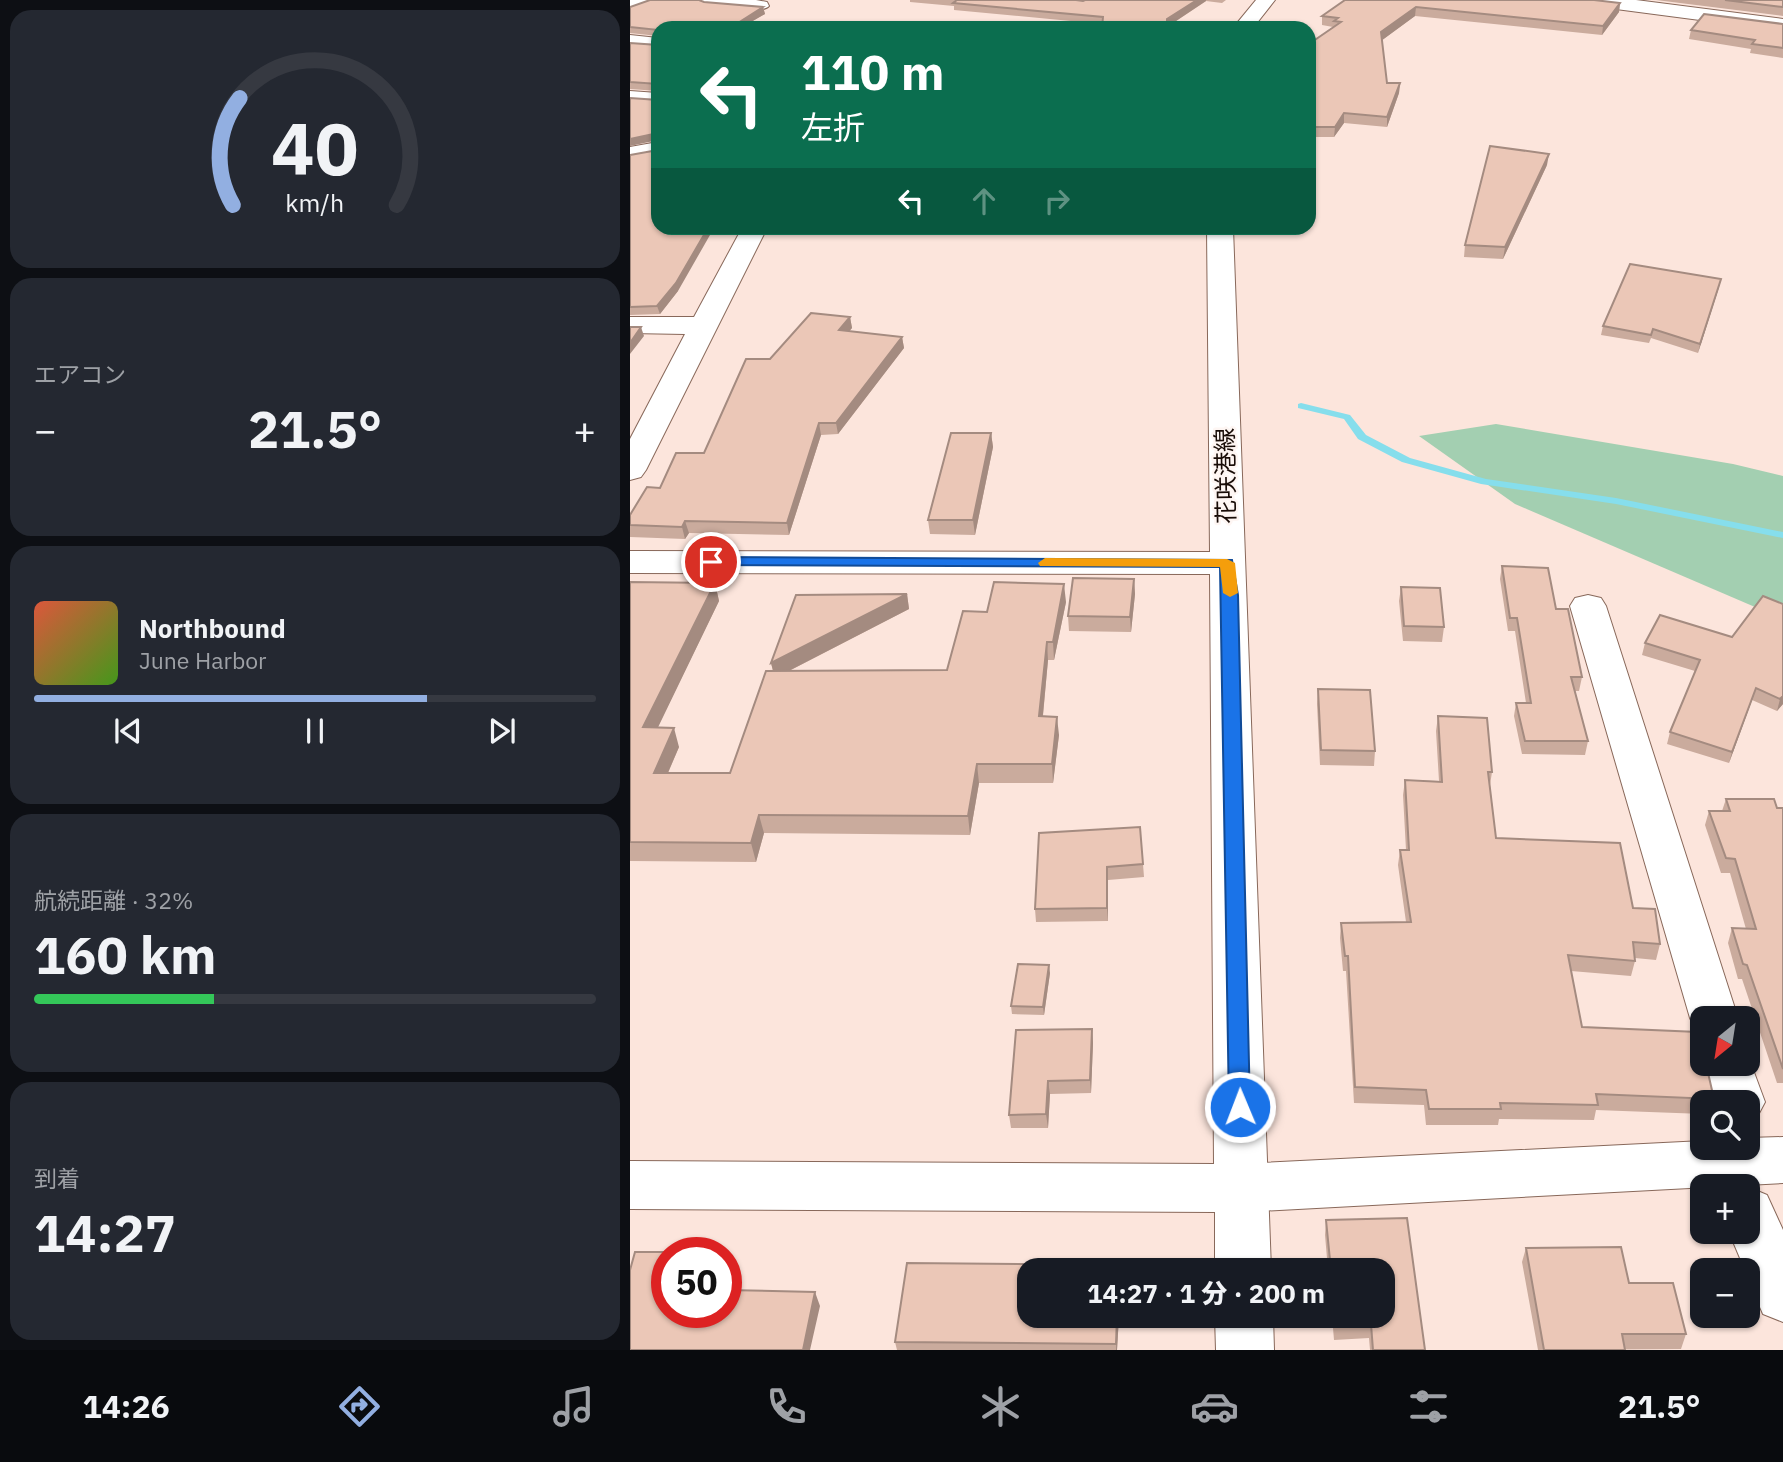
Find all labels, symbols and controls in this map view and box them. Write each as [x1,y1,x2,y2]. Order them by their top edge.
text: 110 m [801,40,945,103]
icon: left [686,49,777,140]
text: 40 [271,100,359,195]
text: 左折 [801,106,865,148]
icon: left [892,182,930,220]
icon: ahead [965,182,1003,220]
icon: right [1038,182,1076,220]
text: km/h [286,186,344,219]
text: エアコン [34,359,126,389]
text: 21.5° [248,395,382,462]
text: − [34,405,57,454]
text: + [573,405,596,454]
street label: 花咲港線 [1208,428,1242,524]
pin [681,532,741,592]
icon: arrive [692,543,730,581]
text: Northbound [139,611,286,645]
text: June Harbor [139,645,267,675]
icon: previous [109,712,147,750]
icon: pause [296,712,334,750]
icon: next [483,712,521,750]
text: 航続距離 · 32% [34,885,193,915]
text: 160 km [34,921,216,988]
north arrow [1690,1006,1760,1076]
map controls [1690,1006,1760,1328]
position arrow [1203,1070,1277,1144]
button: search [1690,1090,1760,1160]
text: 到着 [34,1163,80,1193]
button: + [1690,1174,1760,1244]
text: 14:27 [34,1199,176,1266]
speed limit sign: 50 [651,1237,742,1328]
button: − [1690,1258,1760,1328]
text: 14:27 · 1 分 · 200 m [1087,1276,1325,1310]
icon: directions [335,1382,384,1431]
icon: music [549,1382,598,1431]
icon: phone [762,1382,811,1431]
icon: climate [976,1382,1025,1431]
icon: car [1190,1382,1239,1431]
icon: filters [1404,1382,1453,1431]
text: 14:26 [82,1385,170,1427]
text: 21.5° [1618,1385,1701,1427]

